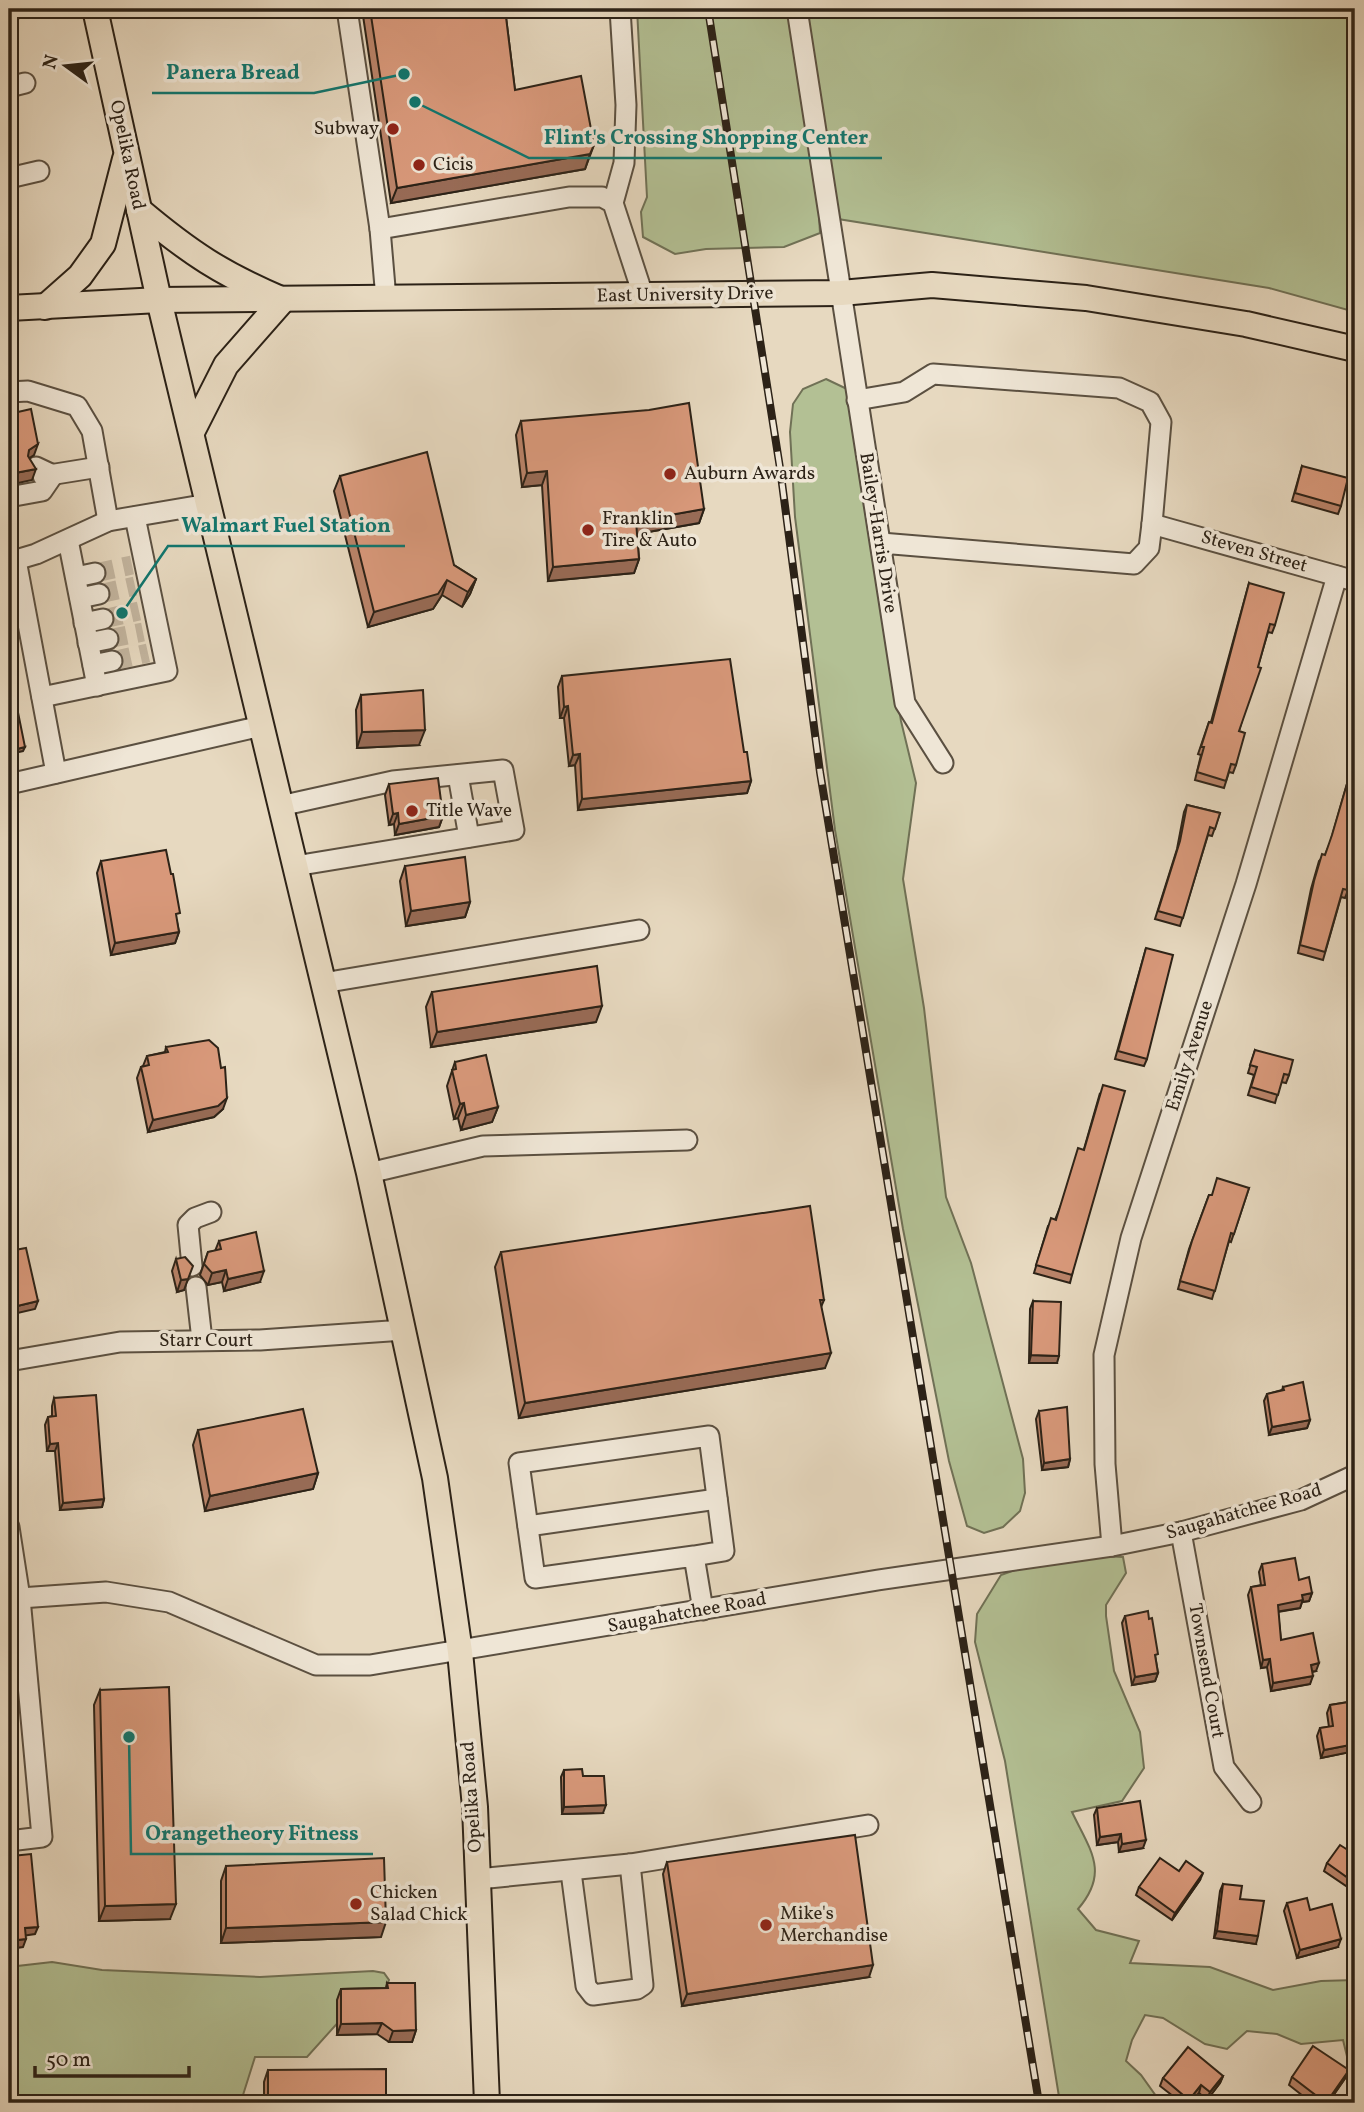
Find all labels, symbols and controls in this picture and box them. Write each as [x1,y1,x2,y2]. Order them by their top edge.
north arrow [32,32,102,102]
callout: Panera Bread [152,51,314,93]
text: N [37,52,66,72]
text: Panera Bread [166,59,300,88]
street label: Opelika Road [103,98,151,212]
place label: Subway [314,116,379,142]
callout: Flint's Crossing Shopping Center [529,116,882,158]
marker: Subway [385,121,401,137]
text: Flint's Crossing Shopping Center [544,124,868,153]
place label: Cicis [433,152,473,178]
marker: Cicis [411,157,427,173]
street label: East University Drive [596,280,774,310]
street label: Bailey-Harris Drive [852,451,904,615]
place label: Auburn Awards [684,461,815,487]
marker: Auburn Awards [662,466,678,482]
callout: Walmart Fuel Station [168,504,405,546]
place label: Franklin Tire & Auto [602,506,697,554]
text: Walmart Fuel Station [181,512,391,541]
marker: Franklin Tire & Auto [580,522,596,538]
street label: Steven Street [1198,524,1311,580]
place label: Title Wave [426,798,512,824]
marker: Title Wave [404,803,420,819]
street label: Emily Avenue [1160,997,1220,1115]
street label: Starr Court [159,1328,253,1354]
street label: Saugahatchee Road [1163,1477,1325,1547]
street label: Saugahatchee Road [606,1586,768,1640]
street label: Townsend Court [1181,1601,1231,1741]
street label: Opelika Road [455,1740,489,1854]
callout: Orangetheory Fitness [131,1812,373,1854]
text: Orangetheory Fitness [145,1820,359,1849]
place label: Chicken Salad Chick [370,1880,467,1928]
marker: Chicken Salad Chick [348,1896,364,1912]
place label: Mike's Merchandise [780,1901,888,1949]
marker: Mike's Merchandise [758,1917,774,1933]
scale bar [35,2035,189,2079]
text: 50 m [46,2046,91,2075]

